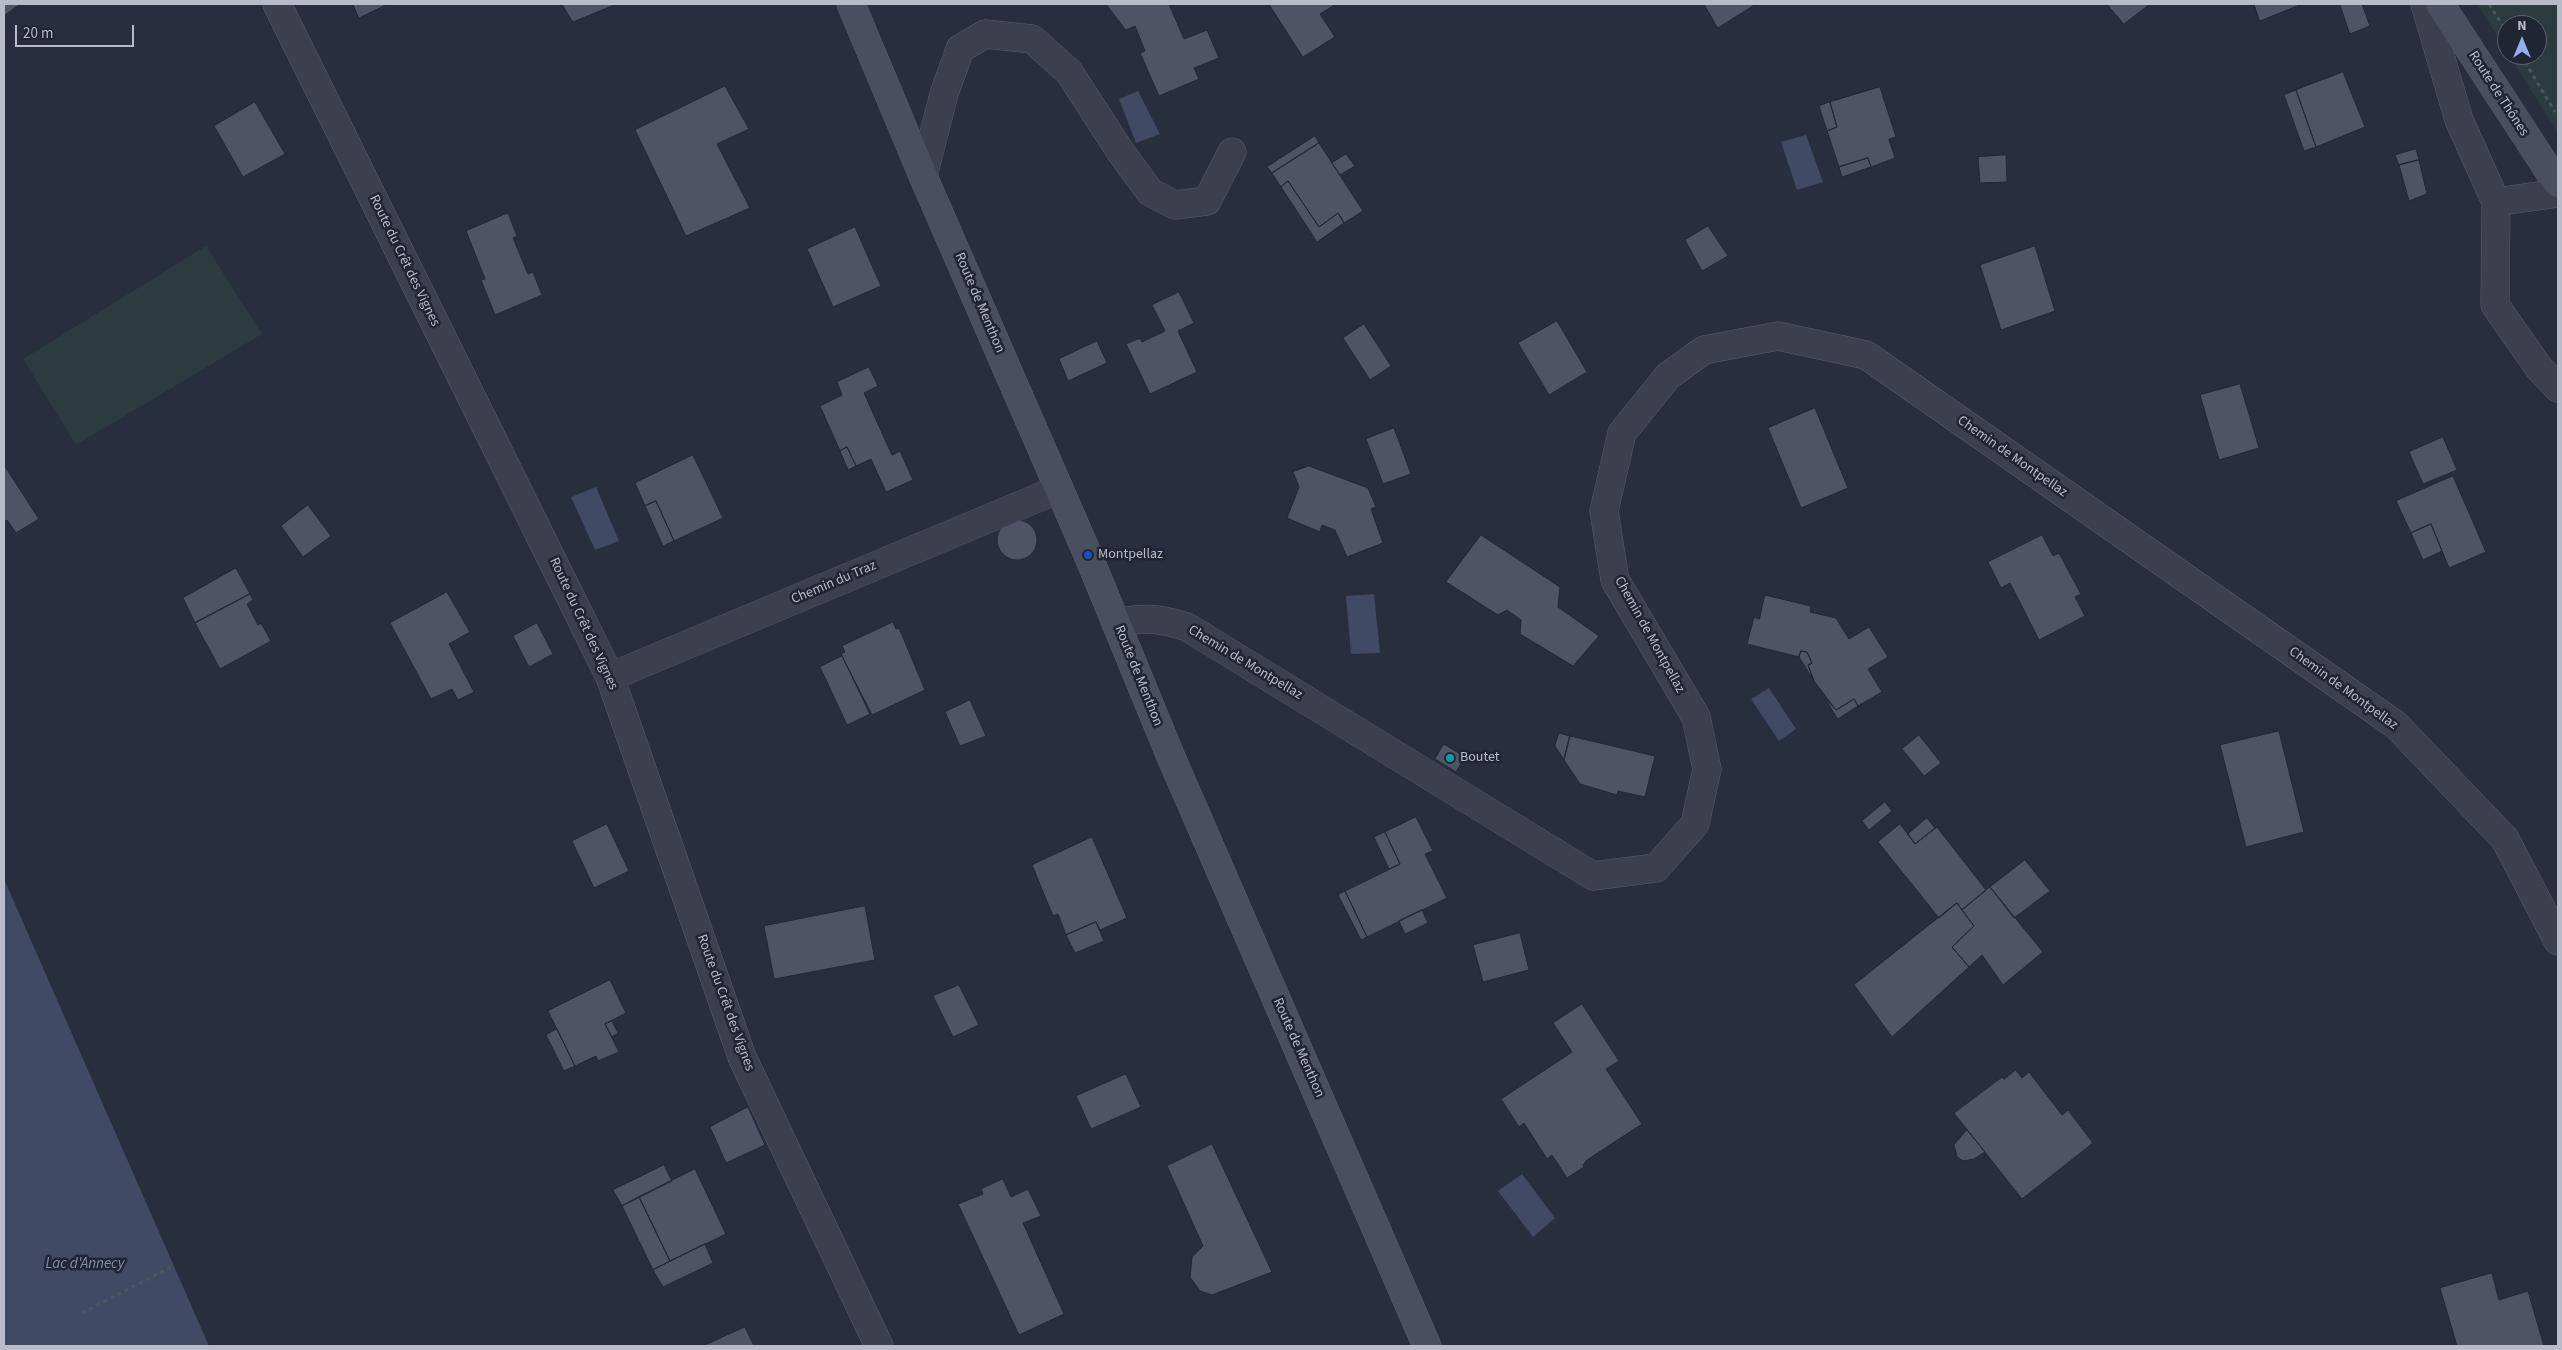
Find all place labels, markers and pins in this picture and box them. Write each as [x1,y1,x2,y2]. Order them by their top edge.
place label: Montpellaz [1098,547,1163,563]
marker: Montpellaz [1082,549,1094,561]
place label: Boutet [1460,750,1500,766]
marker: Boutet [1444,752,1456,764]

